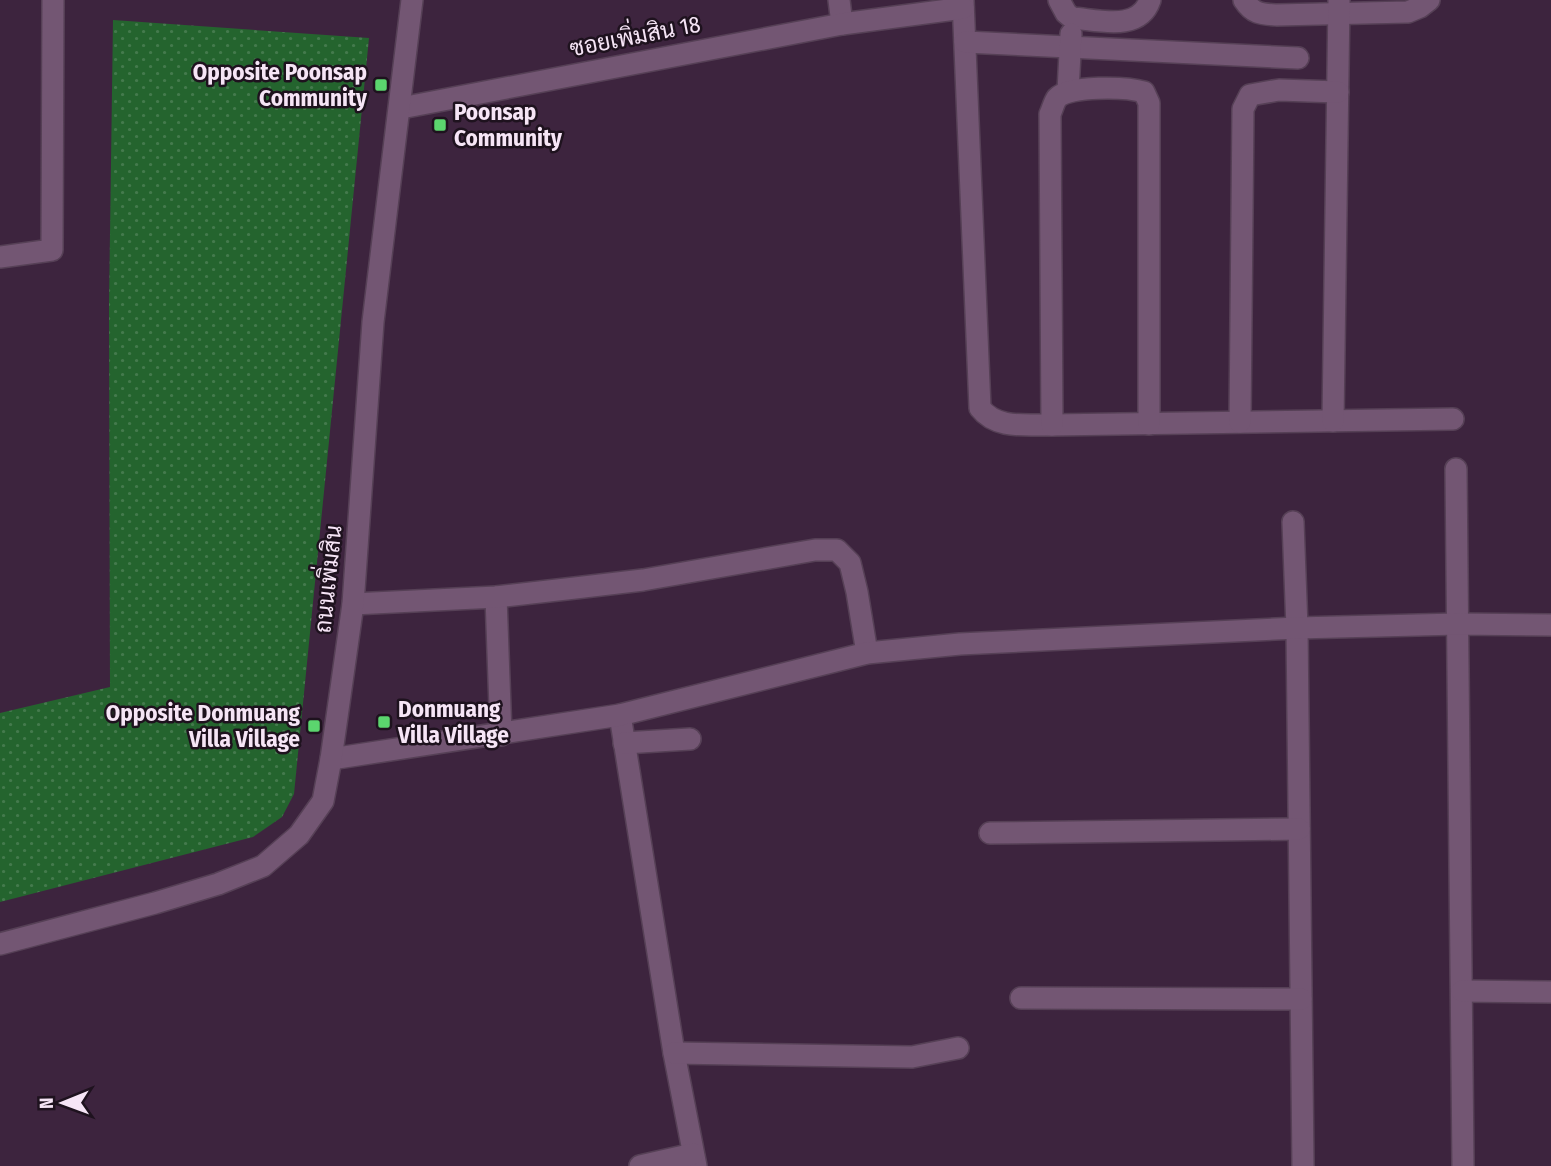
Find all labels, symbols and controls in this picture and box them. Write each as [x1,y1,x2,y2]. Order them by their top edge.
street label: ซอยเพิ่มสิน 18 [566,4,703,62]
place label: Opposite Poonsap Community [193,58,368,112]
marker: Opposite Poonsap Community [373,77,389,93]
place label: Poonsap Community [454,98,563,152]
marker: Poonsap Community [432,117,448,133]
street label: ถนนเพิ่มสิน [302,523,348,634]
place label: Donmuang Villa Village [397,695,509,749]
place label: Opposite Donmuang Villa Village [106,699,301,753]
marker: Donmuang Villa Village [376,714,392,730]
marker: Opposite Donmuang Villa Village [306,718,322,734]
north arrow [28,1068,98,1138]
text: N [35,1097,58,1109]

